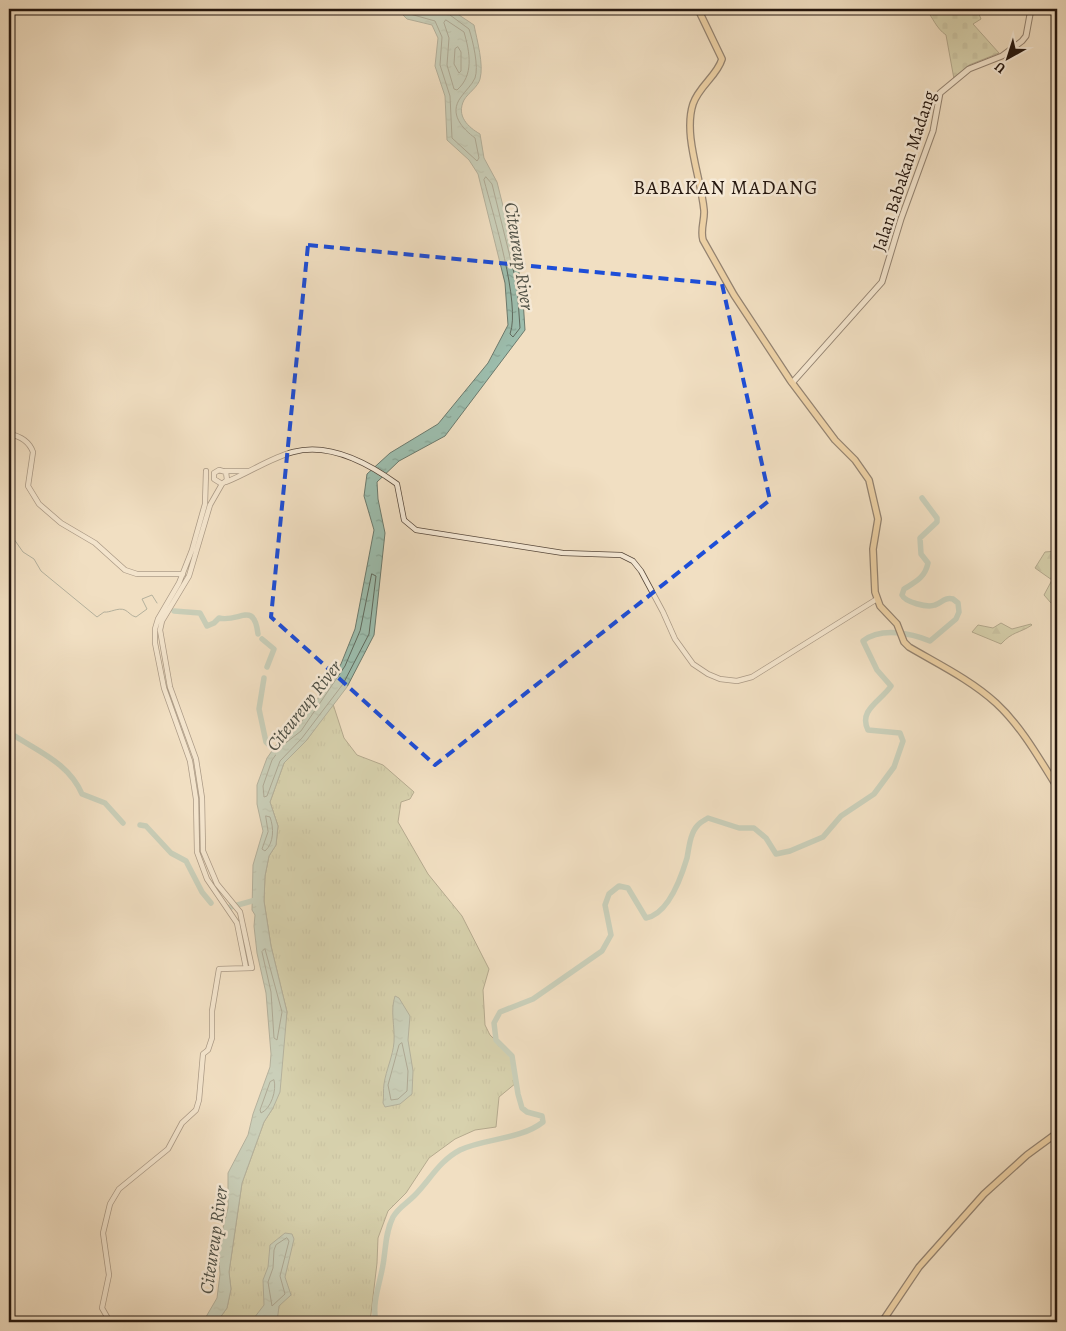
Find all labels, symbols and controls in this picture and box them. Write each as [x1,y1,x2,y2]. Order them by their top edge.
north arrow [984,32,1034,82]
text: U [991,57,1010,78]
street label: Jalan Babakan Madang [867,88,941,254]
district label: BABAKAN MADANG [633,174,819,201]
water label: Citeureup River [498,200,541,313]
water label: Citeureup River [260,654,349,757]
water label: Citeureup River [194,1183,235,1296]

